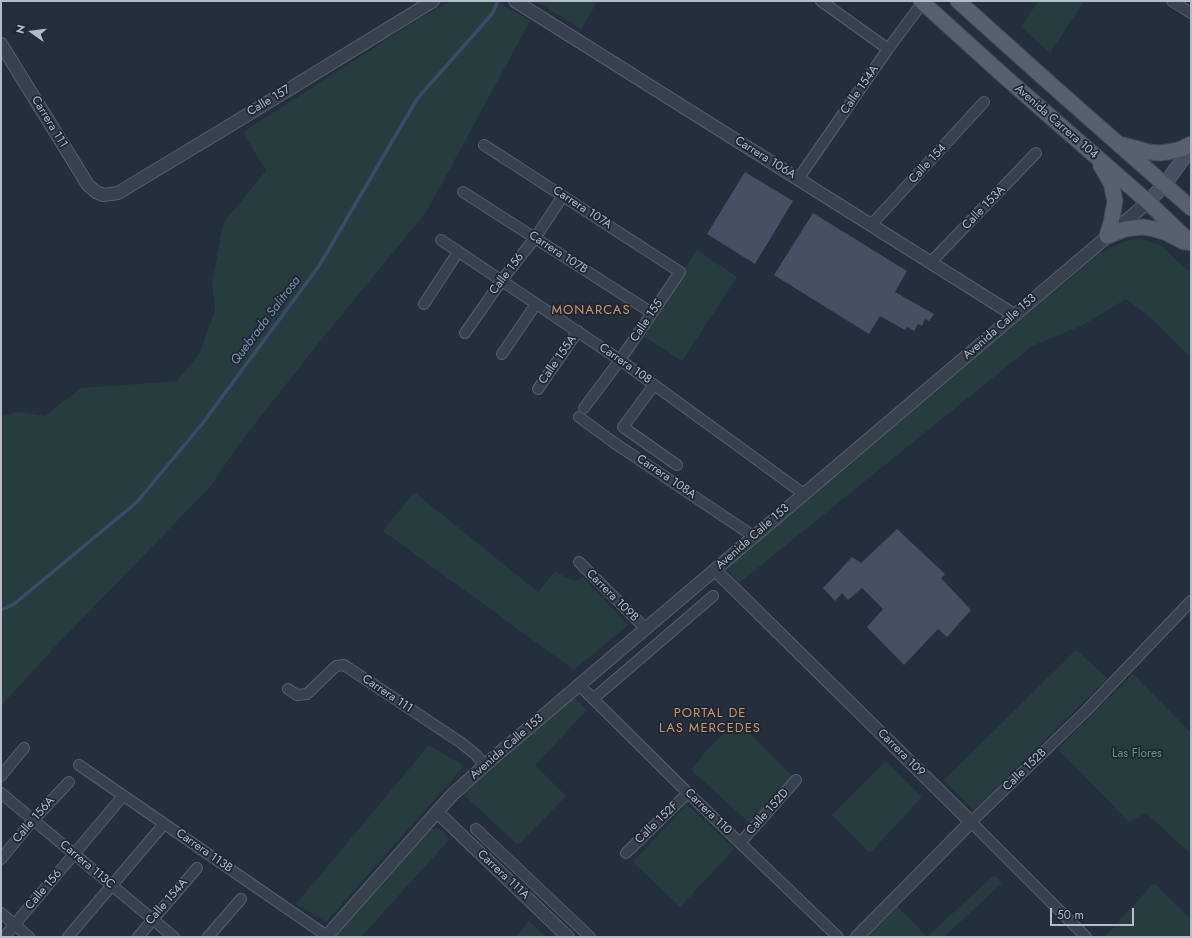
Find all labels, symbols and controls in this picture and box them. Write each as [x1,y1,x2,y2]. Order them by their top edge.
north arrow [12,12,52,52]
text: N [12,23,29,35]
street label: Calle 154A [838,63,882,117]
street label: Avenida Carrera 104 [1011,82,1101,162]
street label: Calle 157 [245,83,293,119]
street label: Carrera 111 [28,93,70,151]
street label: Carrera 106A [732,134,798,182]
street label: Calle 154 [906,141,950,187]
street label: Calle 153A [959,183,1009,233]
street label: Carrera 107A [550,184,614,232]
street label: Carrera 107B [526,229,590,277]
street label: Calle 156 [487,250,527,298]
water label: Quebrada Salitrosa [228,274,304,368]
street label: Avenida Calle 153 [960,291,1040,363]
street label: Calle 155 [628,297,666,345]
district label: MONARCAS [551,303,631,319]
street label: Calle 155A [536,333,580,387]
street label: Carrera 108 [596,341,654,387]
street label: Carrera 108A [634,452,698,502]
street label: Avenida Calle 153 [713,501,793,573]
street label: Carrera 109B [583,567,641,625]
street label: Carrera 111 [359,672,415,716]
district label: PORTAL DE LAS MERCEDES [659,706,761,737]
street label: Avenida Calle 153 [467,711,547,783]
street label: Carrera 109 [874,726,928,780]
street label: Calle 152B [1000,746,1050,794]
park label: Las Flores [1112,747,1162,761]
street label: Carrera 110 [682,786,734,838]
street label: Calle 152D [744,786,792,838]
street label: Calle 156A [10,794,58,846]
street label: Calle 152F [632,799,682,847]
street label: Carrera 113B [173,826,235,876]
street label: Carrera 113C [57,838,117,892]
street label: Carrera 111A [474,847,532,903]
street label: Calle 156 [23,867,65,913]
street label: Calle 154A [143,876,191,928]
scale bar [1052,900,1136,926]
text: 50 m [1057,906,1084,924]

